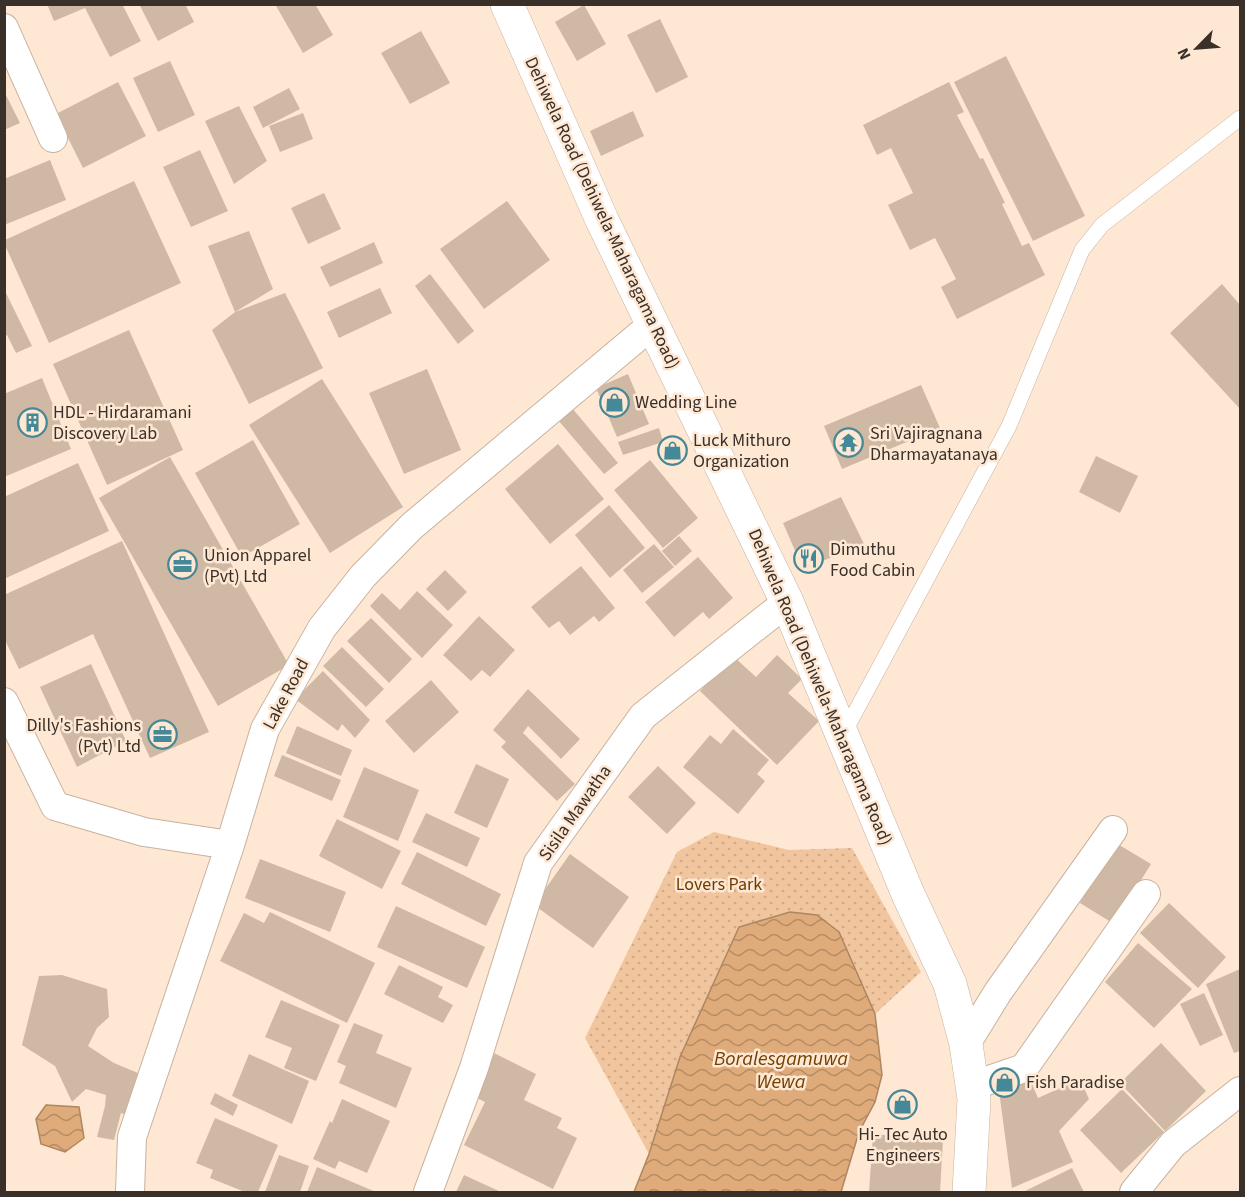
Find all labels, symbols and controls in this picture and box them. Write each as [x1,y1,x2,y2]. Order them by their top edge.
north arrow [1167,18,1227,78]
text: N [1172,44,1197,63]
street label: Dehiwela Road (Dehiwela-Maharagama Road) [518,53,686,373]
shop icon: Wedding Line [598,386,630,418]
place label: Wedding Line [635,390,737,415]
place label: HDL - Hirdaramani Discovery Lab [53,400,192,446]
building icon: HDL - Hirdaramani Discovery Lab [16,406,48,438]
place label: Sri Vajiragnana Dharmayatanaya [870,421,998,467]
temple icon: Sri Vajiragnana Dharmayatanaya [833,427,865,459]
place label: Luck Mithuro Organization [693,428,791,474]
shop icon: Luck Mithuro Organization [656,434,688,466]
street label: Dehiwela Road (Dehiwela-Maharagama Road) [742,525,898,849]
place label: Dimuthu Food Cabin [830,537,915,583]
place label: Union Apparel (Pvt) Ltd [204,543,311,589]
restaurant icon: Dimuthu Food Cabin [793,543,825,575]
office icon: Union Apparel (Pvt) Ltd [167,549,199,581]
street label: Lake Road [257,654,315,734]
place label: Dilly's Fashions (Pvt) Ltd [26,713,141,759]
office icon: Dilly's Fashions (Pvt) Ltd [146,719,178,751]
street label: Sisila Mawatha [533,760,617,866]
park label: Lovers Park [676,872,762,897]
water label: Boralesgamuwa Wewa [714,1045,848,1096]
shop icon: Fish Paradise [989,1066,1021,1098]
place label: Fish Paradise [1026,1070,1125,1095]
shop icon: Hi- Tec Auto Engineers [887,1089,919,1121]
place label: Hi- Tec Auto Engineers [858,1122,948,1168]

